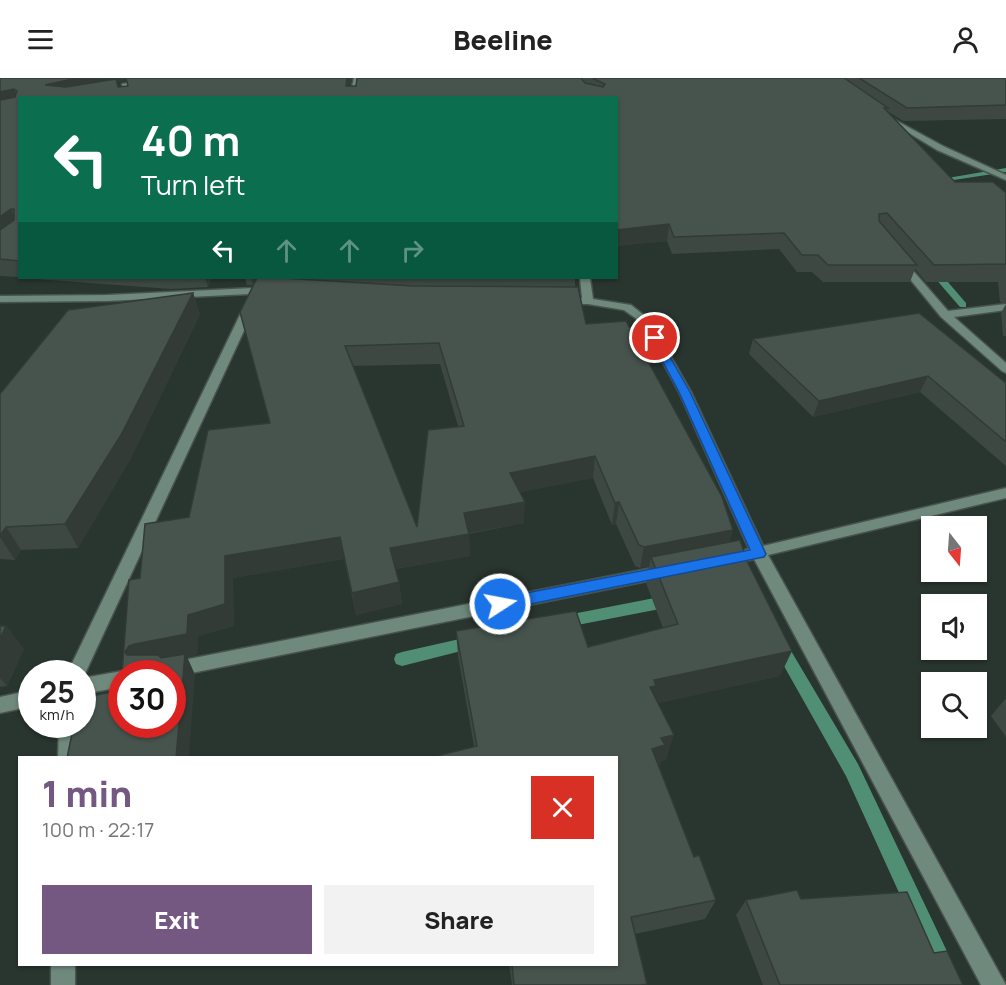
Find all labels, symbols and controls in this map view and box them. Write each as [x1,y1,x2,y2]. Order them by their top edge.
text: Beeline [453,21,553,58]
icon: menu [24,23,57,56]
icon: person [949,23,982,56]
text: 40 m [141,111,240,169]
icon: left [42,120,120,198]
text: Turn left [141,166,245,203]
icon: left [207,234,240,267]
icon: ahead [270,234,303,267]
icon: ahead [333,234,366,267]
icon: right [396,234,429,267]
pin [629,312,680,363]
icon: arrive [638,321,671,354]
north arrow [921,516,987,582]
map controls [921,516,987,738]
position arrow [468,572,532,636]
button: sound [921,594,987,660]
speed limit sign: 30 [108,660,186,738]
text: 25 [39,671,75,712]
button: search [921,672,987,738]
text: km/h [40,704,74,725]
text: 1 min [42,769,132,818]
button: close [531,776,594,839]
text: 100 m · 22:17 [42,816,154,843]
button: Exit [42,885,312,954]
button: Share [324,885,594,954]

